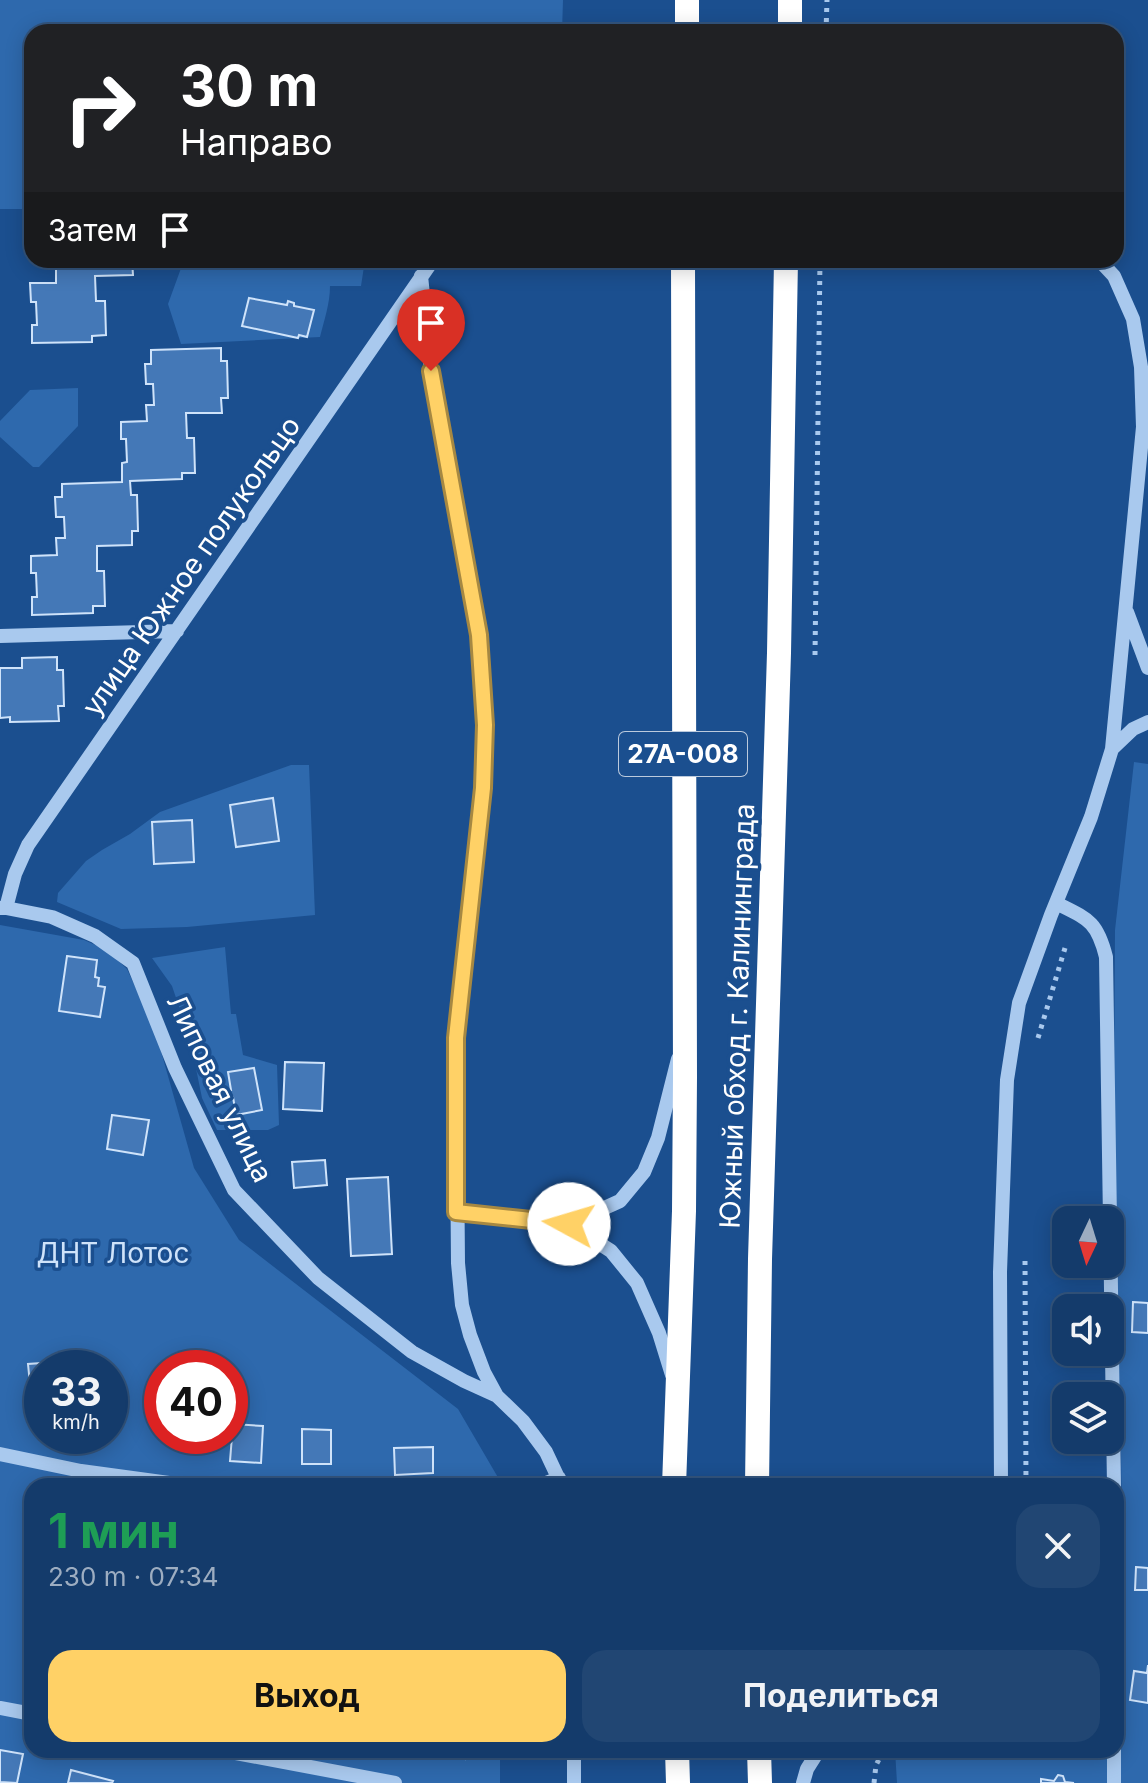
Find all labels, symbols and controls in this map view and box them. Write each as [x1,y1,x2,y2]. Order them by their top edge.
text: 30 m [180,52,318,120]
icon: right [48,56,152,160]
text: Направо [180,120,333,164]
icon: arrive [153,208,197,252]
text: Затем [48,212,137,248]
pin [397,289,465,371]
icon: arrive [409,301,453,345]
street label: улица Южное полукольцо [75,410,307,722]
road number: 27А-008 [619,732,747,776]
street label: Южный обход г. Калининграда [713,803,761,1229]
street label: Липовая улица [160,988,280,1188]
position arrow [527,1182,611,1266]
north arrow [1052,1206,1124,1278]
map controls [1052,1206,1124,1454]
park label: ДНТ Лотос [37,1236,189,1270]
button: sound [1052,1294,1124,1366]
speed limit sign: 40 [144,1350,248,1454]
text: 33 [50,1367,102,1416]
button: layers [1052,1382,1124,1454]
text: km/h [52,1410,100,1434]
text: 1 мин [48,1501,179,1560]
button: close [1016,1504,1100,1588]
text: 230 m · 07:34 [48,1561,219,1592]
button: Выход [48,1650,566,1742]
button: Поделиться [582,1650,1100,1742]

